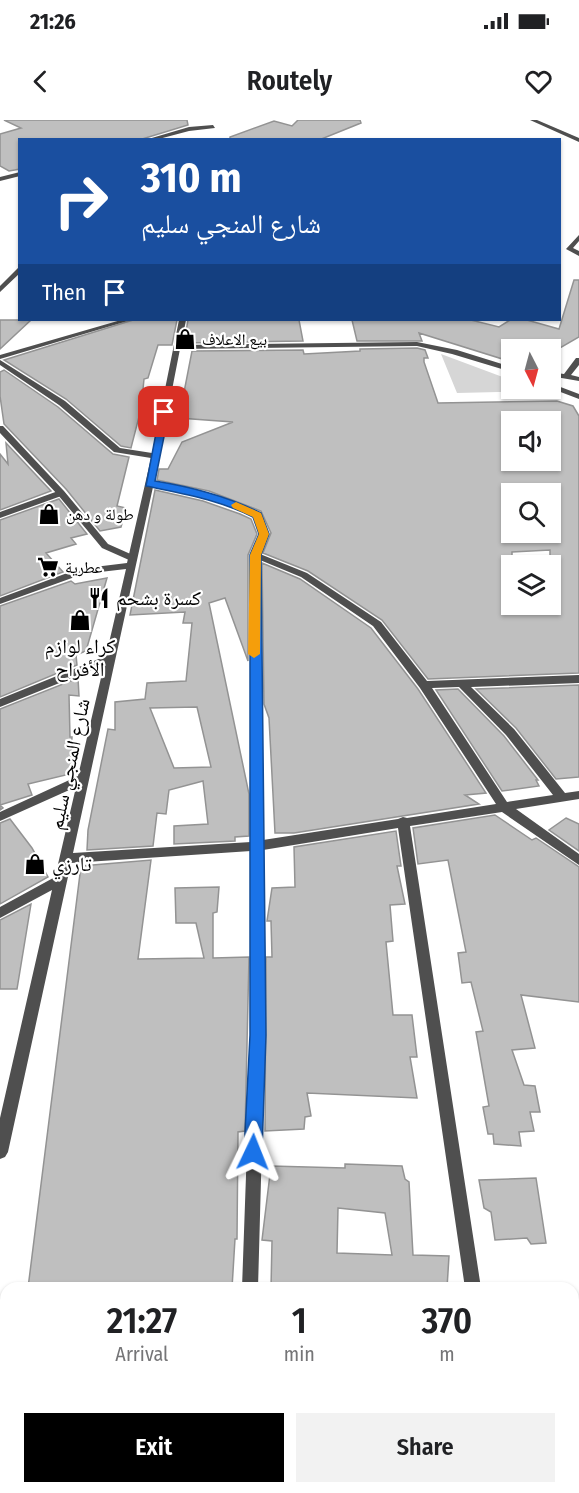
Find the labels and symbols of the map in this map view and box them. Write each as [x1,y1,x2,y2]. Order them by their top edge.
shop icon: بيع الاعلاف [173,327,197,351]
place label: بيع الاعلاف [202,330,267,350]
north arrow [501,339,561,399]
pin [138,386,189,437]
shop icon: طولة و دهن [37,502,61,526]
place label: طولة و دهن [66,505,134,525]
supermarket icon: عطرية [36,555,60,579]
place label: عطرية [65,558,102,577]
restaurant icon: كسرة بشحم [87,586,111,610]
place label: كسرة بشحم [116,586,201,612]
shop icon: كراء لوازم الأفراح [68,608,92,632]
place label: كراء لوازم الأفراح [45,634,115,682]
street label: شارع المنجي سليم [43,696,99,833]
shop icon: تارزي [23,852,47,876]
place label: تارزي [52,852,92,880]
position arrow [221,1120,285,1184]

